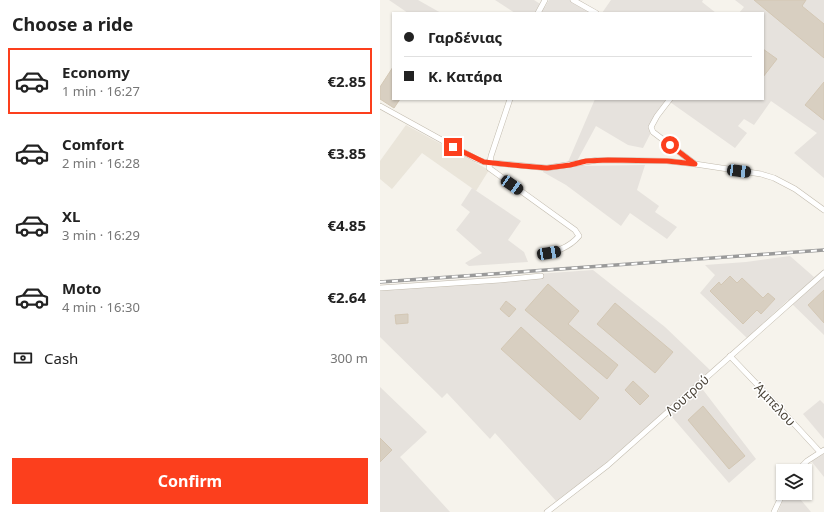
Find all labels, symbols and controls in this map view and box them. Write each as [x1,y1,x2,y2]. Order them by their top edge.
text: Choose a ride [12,12,133,36]
text: Γαρδένιας [428,27,502,47]
text: Economy [62,62,130,82]
icon: car [14,63,50,99]
text: Κ. Κατάρα [428,66,502,86]
text: €2.85 [327,71,366,91]
text: 1 min · 16:27 [62,82,140,100]
text: Comfort [62,134,124,154]
icon: car [14,135,50,171]
route start [661,136,679,154]
route end [444,138,462,156]
text: €3.85 [327,143,366,163]
text: 2 min · 16:28 [62,154,140,172]
car [726,164,752,178]
car [499,173,525,197]
text: XL [62,206,80,226]
icon: car [14,207,50,243]
text: €4.85 [327,215,366,235]
text: 3 min · 16:29 [62,226,140,244]
car [536,245,562,261]
text: Moto [62,278,101,298]
icon: car [14,279,50,315]
text: €2.64 [327,287,366,307]
text: 4 min · 16:30 [62,298,140,316]
icon: cash [12,347,34,369]
text: Cash [44,348,78,368]
text: 300 m [330,349,368,367]
street label: Λουτρού [661,370,713,420]
street label: Άμπελου [750,378,800,430]
button: Confirm [12,458,368,504]
map controls [776,464,812,500]
button: layers [776,464,812,500]

